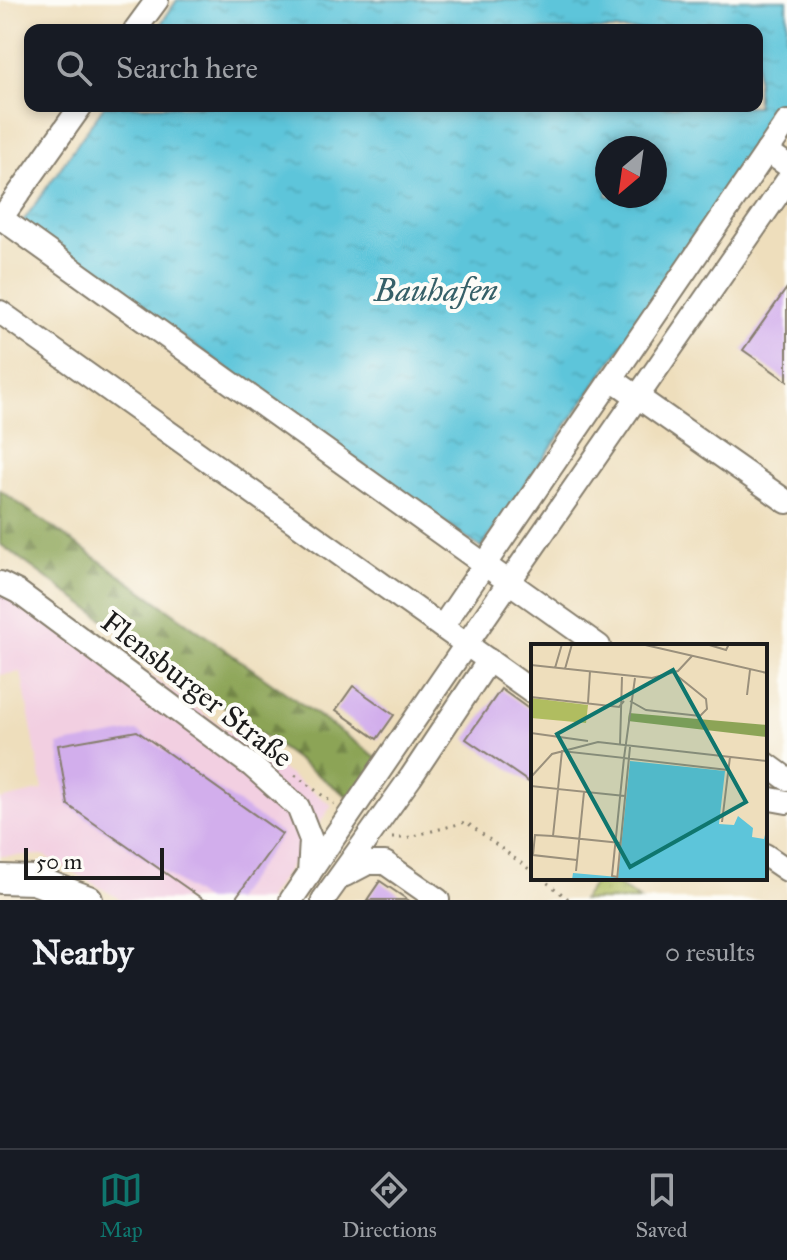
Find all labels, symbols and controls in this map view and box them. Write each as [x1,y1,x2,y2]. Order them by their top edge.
search box [24,24,763,112]
icon: search [52,46,96,90]
text: Search here [116,50,258,86]
north arrow [595,136,667,208]
water label: Bauhafen [372,271,498,310]
street label: Flensburger Straße [94,603,300,775]
inset map [531,644,767,880]
scale bar [24,844,164,880]
text: 50 m [36,848,82,875]
text: Nearby [32,932,134,973]
text: 0 results [665,936,755,968]
tab: Map [99,1168,143,1243]
tab: Directions [342,1168,437,1243]
tab: Saved [635,1168,688,1243]

